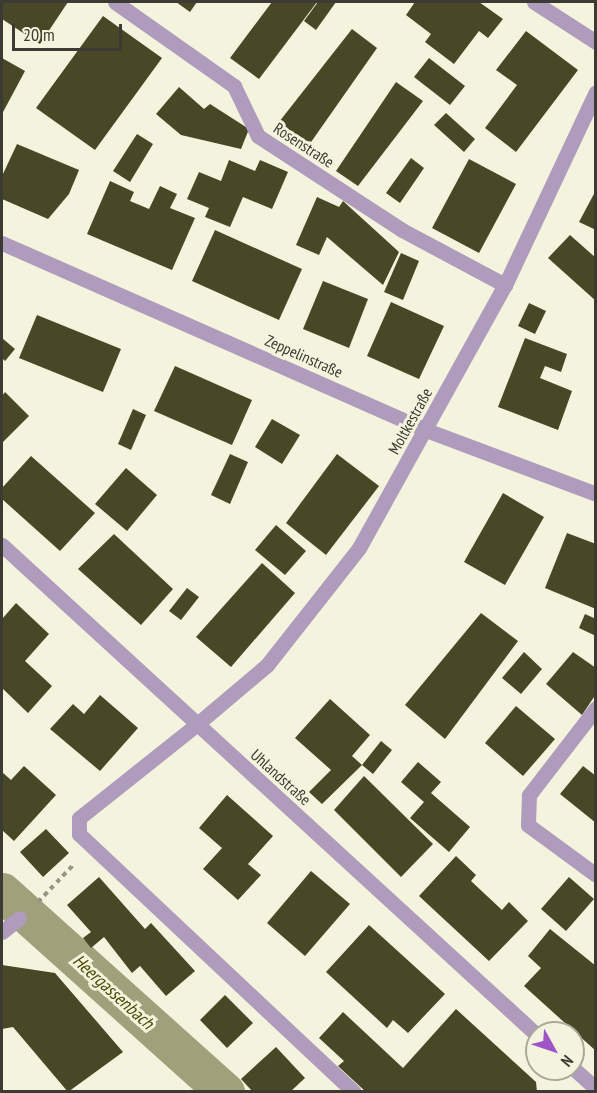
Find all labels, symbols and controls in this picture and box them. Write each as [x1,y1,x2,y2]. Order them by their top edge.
scale bar [15,12,124,50]
text: 20 m [23,23,55,46]
street label: Rosenstraße [270,118,338,172]
street label: Zeppelinstraße [262,330,346,382]
street label: Moltkestraße [384,384,436,458]
street label: Uhlandstraße [247,745,315,809]
water label: Heergassenbach [68,950,158,1034]
north arrow [525,1021,585,1081]
text: N [557,1052,578,1071]

